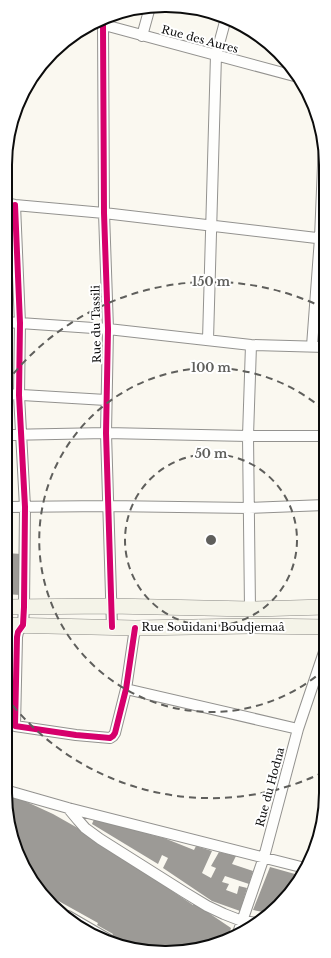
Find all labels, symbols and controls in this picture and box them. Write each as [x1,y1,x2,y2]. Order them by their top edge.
street label: Rue des Aures [160,22,240,56]
text: 150 m [192,274,231,289]
street label: Rue du Tassili [88,285,104,363]
text: 100 m [191,360,232,375]
text: 50 m [195,446,228,461]
centre of rings [204,533,218,547]
street label: Rue Souidani Boudjemaâ [142,620,285,634]
street label: Rue du Hodna [253,745,288,828]

